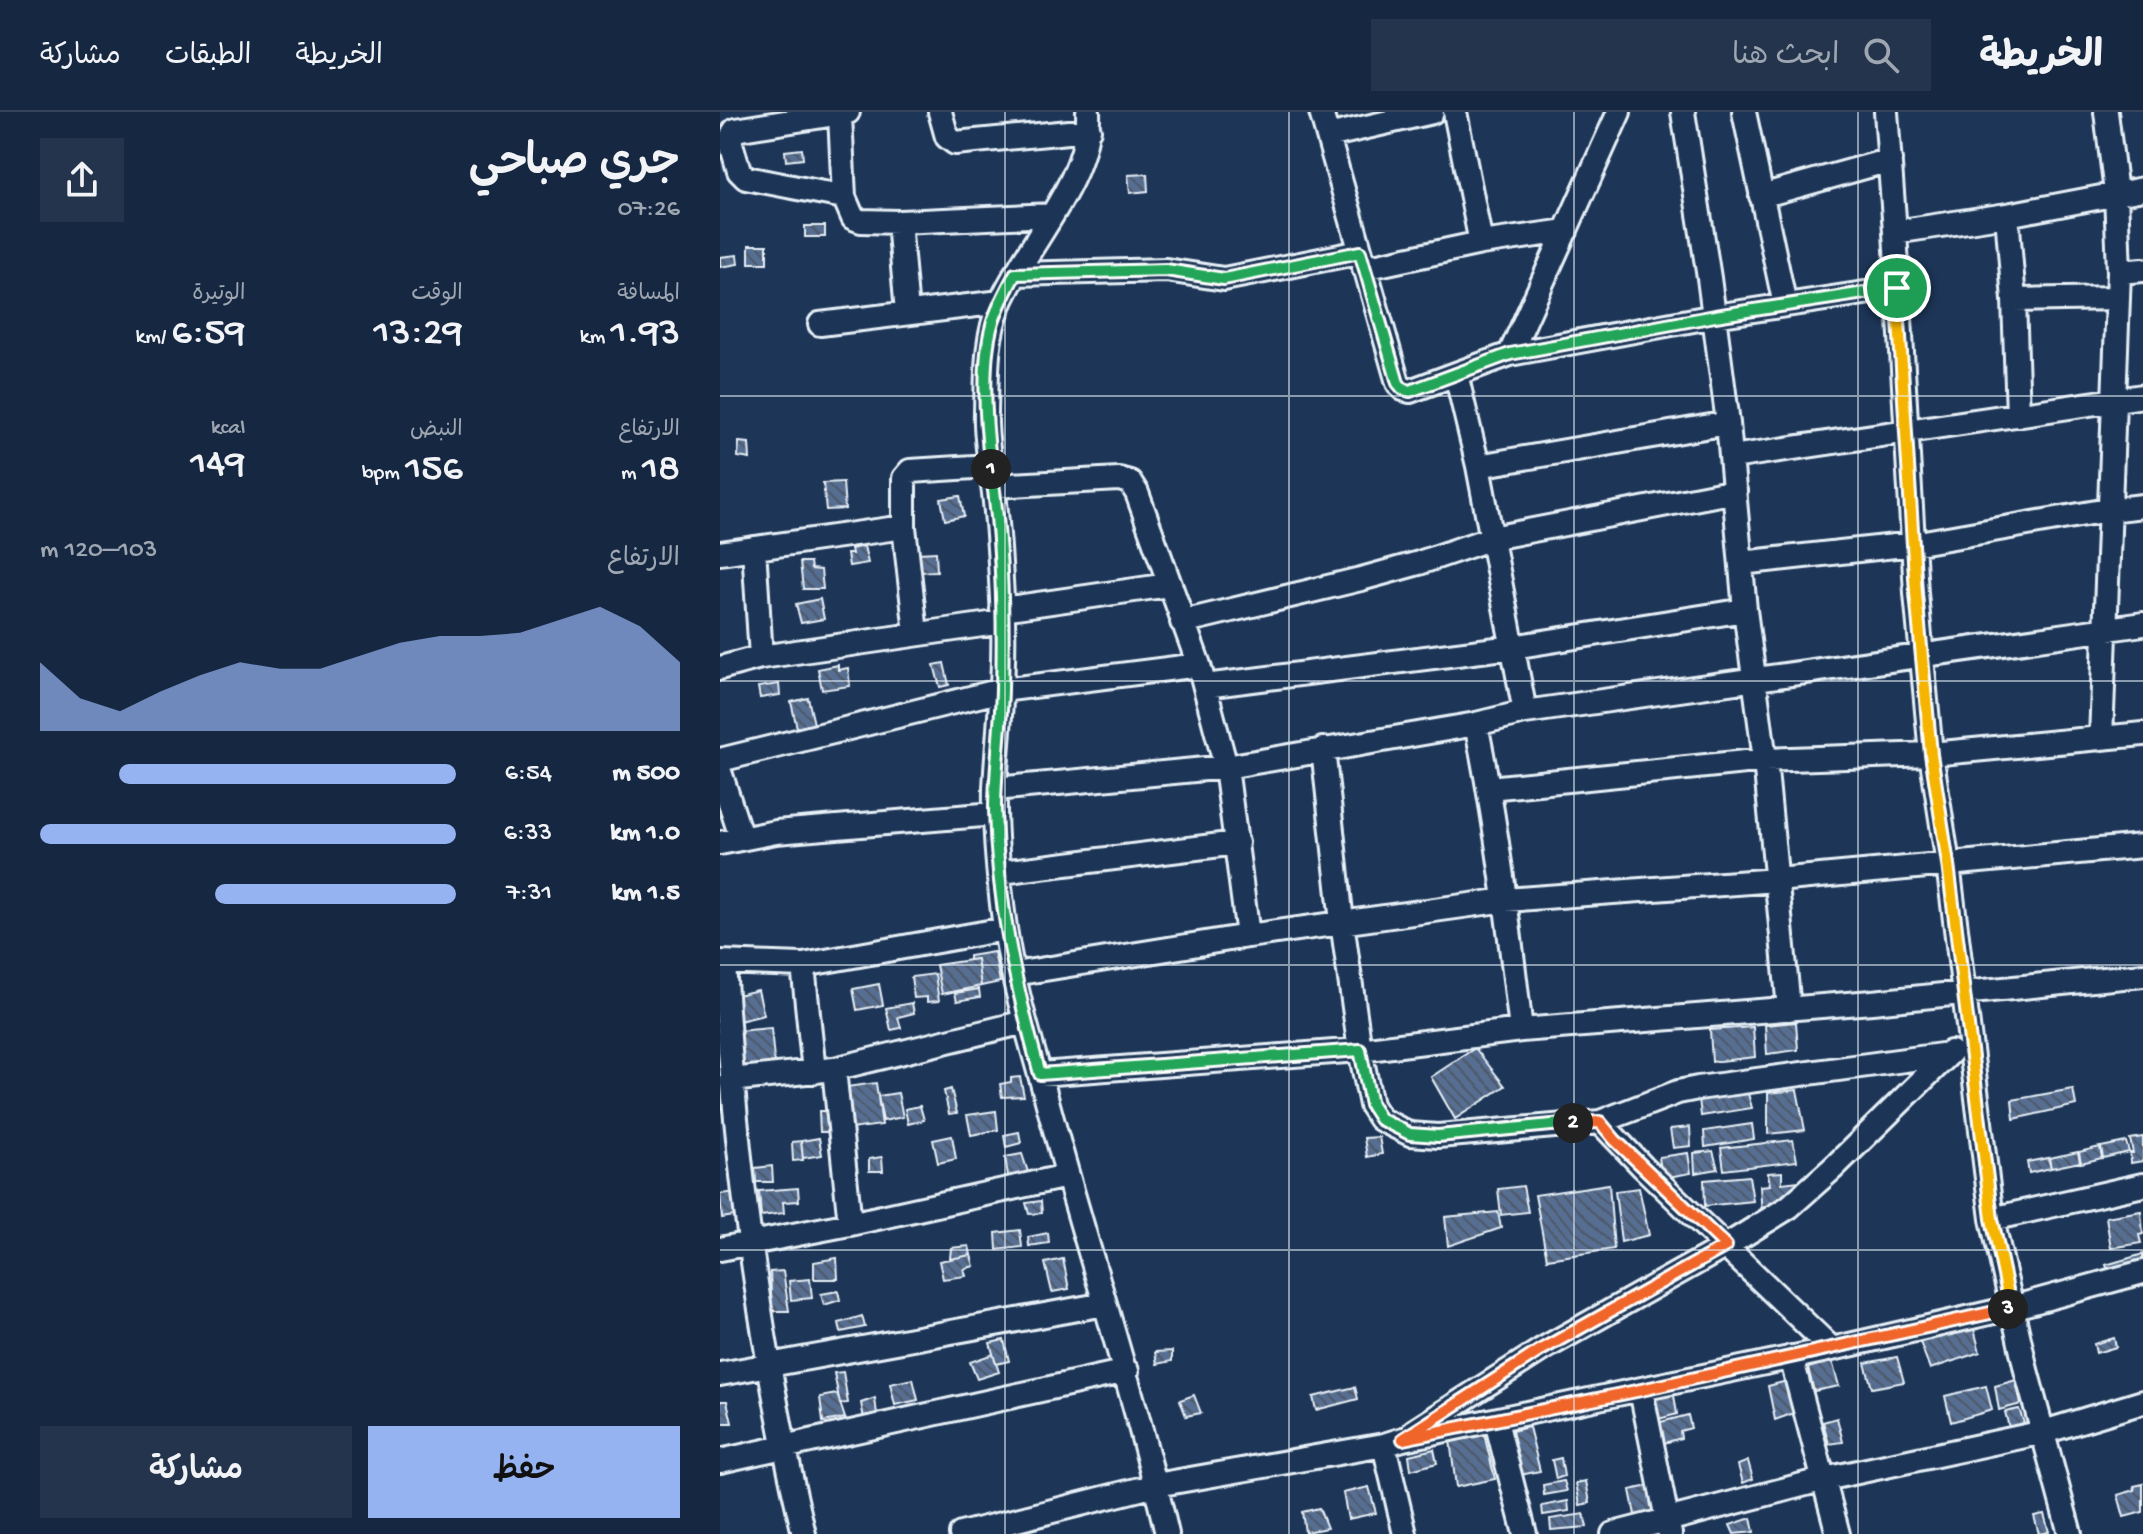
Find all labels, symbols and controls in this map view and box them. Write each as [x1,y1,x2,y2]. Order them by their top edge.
search box [1371,19,1931,91]
icon: search [1859,33,1903,77]
text: الخريطة [1979,37,2103,81]
text: ابحث هنا [1732,40,1839,75]
text: مشاركة [40,41,121,74]
text: الطبقات [165,41,251,74]
text: الخريطة [295,41,383,74]
button: share [40,138,124,222]
text: جري صباحي [468,139,680,191]
text: 07:26 [618,195,680,226]
pin [1863,254,1931,322]
icon: arrive [1875,266,1919,310]
text: الوتيرة [192,282,245,308]
text: الوقت [411,282,463,308]
text: المسافة [617,282,680,308]
text: 6:59 [171,311,245,358]
text: 13:29 [374,311,463,358]
text: 1.93 [610,311,680,358]
text: /km [136,325,171,351]
text: km [580,325,610,351]
text: kcal [211,416,245,442]
text: النبض [410,418,463,444]
text: الارتفاع [618,418,680,444]
text: 149 [190,442,245,489]
text: 156 [405,447,463,494]
text: 18 [642,447,680,494]
pin: 1 [971,449,1011,489]
text: 1 [987,456,995,482]
text: bpm [362,461,405,487]
text: m [621,461,642,487]
text: 103–120 m [40,536,157,567]
text: الارتفاع [607,545,680,576]
text: 6:54 [505,759,552,790]
text: 500 m [612,759,680,790]
text: 6:33 [504,819,552,850]
text: 1.0 km [610,819,680,850]
text: 7:31 [506,879,552,910]
text: 1.5 km [611,879,680,910]
pin: 2 [1553,1103,1593,1143]
text: 2 [1568,1110,1578,1136]
pin: 3 [1988,1289,2028,1329]
text: 3 [2002,1296,2014,1322]
button: مشاركة [40,1426,352,1518]
button: حفظ [368,1426,680,1518]

